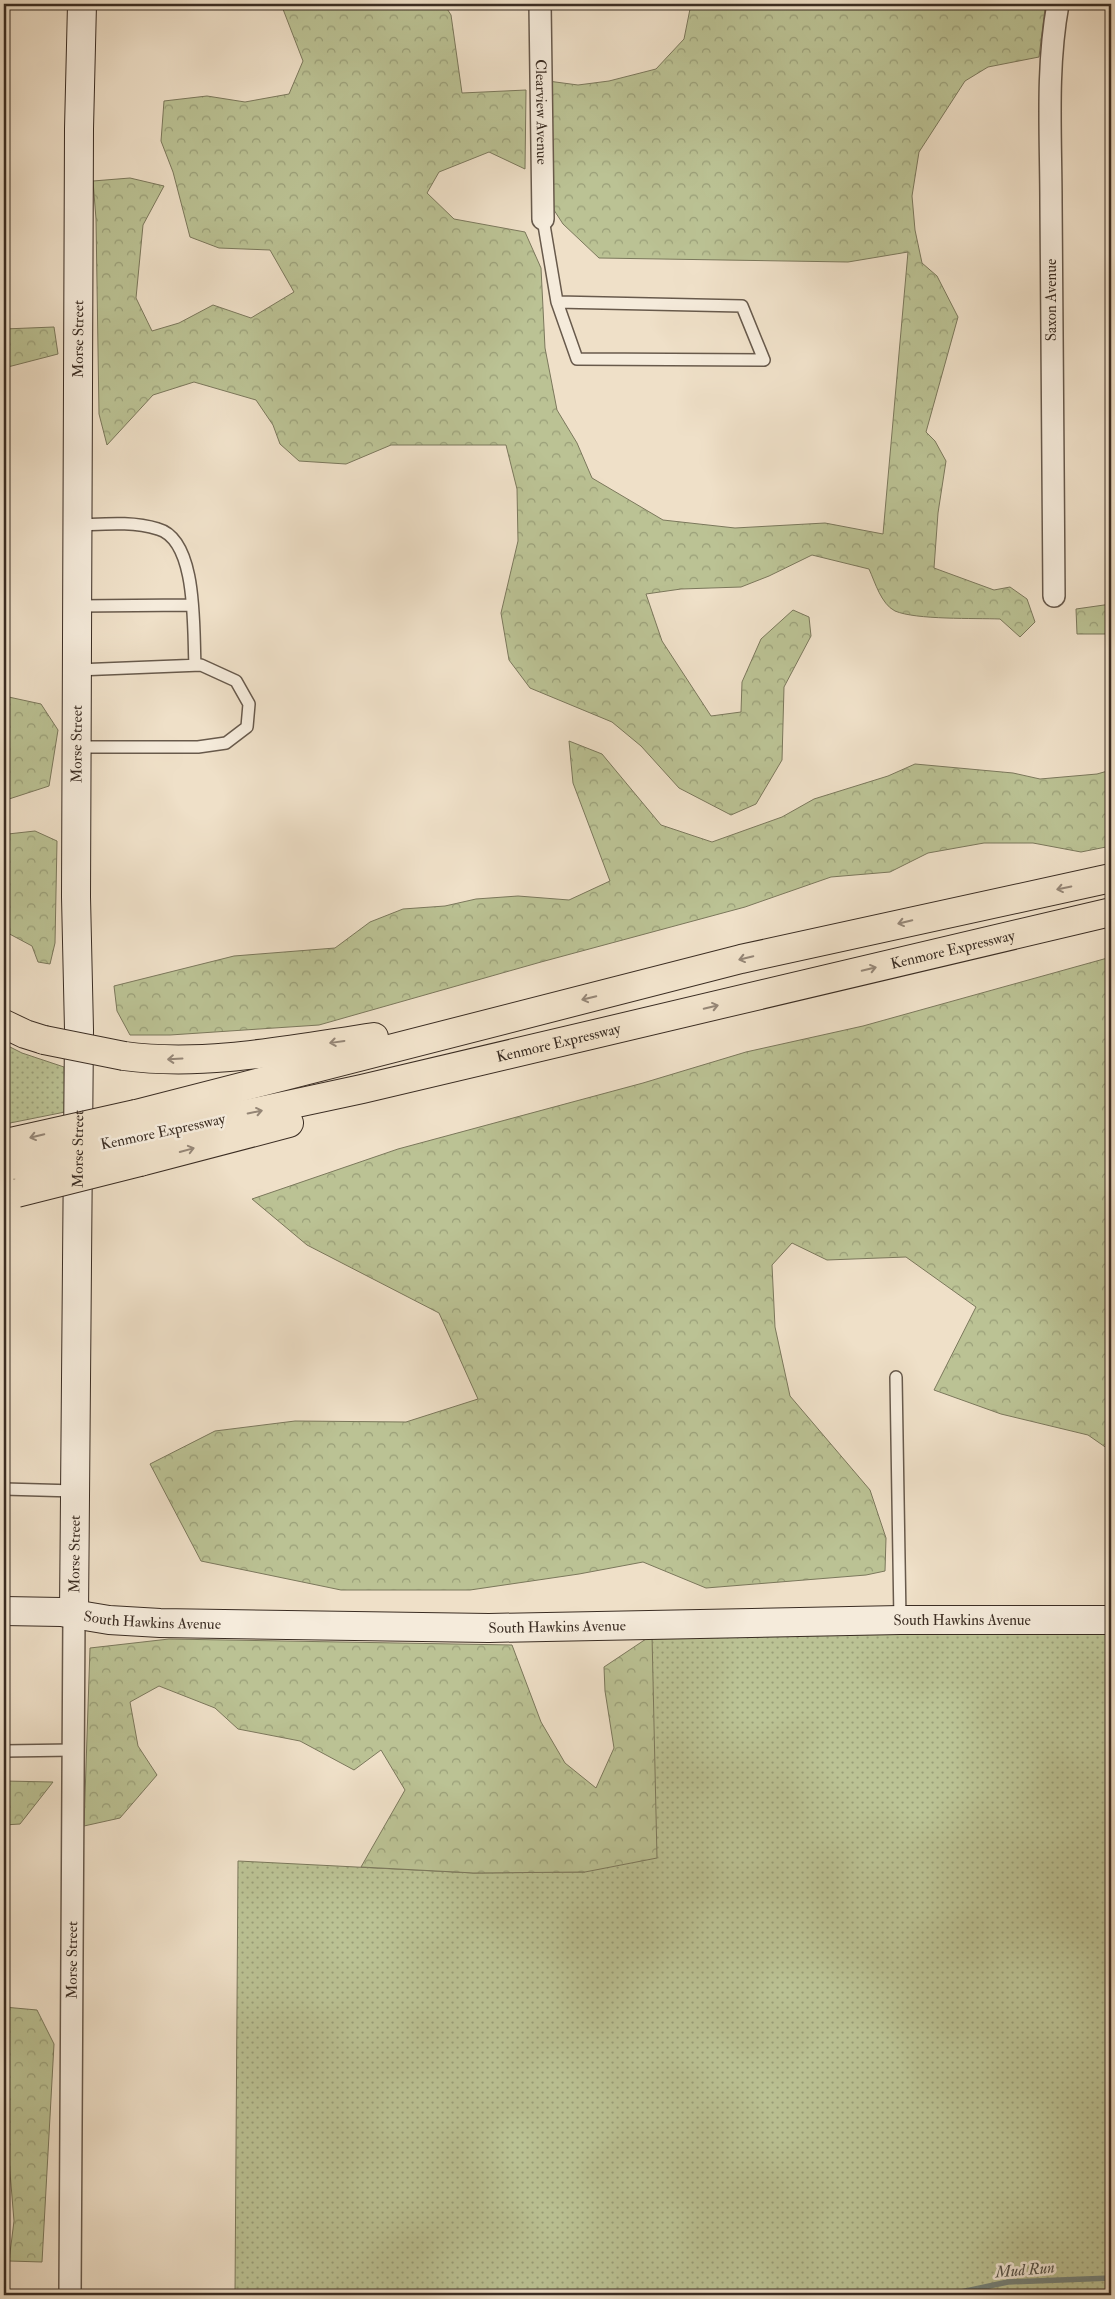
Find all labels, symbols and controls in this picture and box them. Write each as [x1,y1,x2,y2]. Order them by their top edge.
street label: Clearview Avenue [531,59,552,165]
street label: Saxon Avenue [1042,259,1061,341]
street label: Morse Street [69,300,88,378]
street label: Morse Street [67,705,86,783]
one-way arrow [1056,884,1072,893]
one-way arrow [897,918,913,927]
street label: Kenmore Expressway [889,925,1017,973]
one-way arrow [739,954,755,963]
one-way arrow [860,964,876,973]
one-way arrow [581,994,597,1003]
one-way arrow [702,1002,718,1011]
street label: Kenmore Expressway [494,1019,623,1066]
one-way arrow [329,1038,345,1048]
one-way arrow [167,1055,183,1064]
one-way arrow [247,1107,263,1116]
street label: Kenmore Expressway [99,1109,228,1155]
street label: Morse Street [68,1110,88,1188]
one-way arrow [29,1132,45,1141]
one-way arrow [179,1144,195,1154]
street label: Morse Street [65,1515,84,1593]
street label: South Hawkins Avenue [82,1606,221,1633]
street label: South Hawkins Avenue [893,1610,1031,1630]
street label: South Hawkins Avenue [488,1616,626,1638]
street label: Morse Street [62,1921,82,1999]
water label: Mud Run [994,2257,1055,2283]

